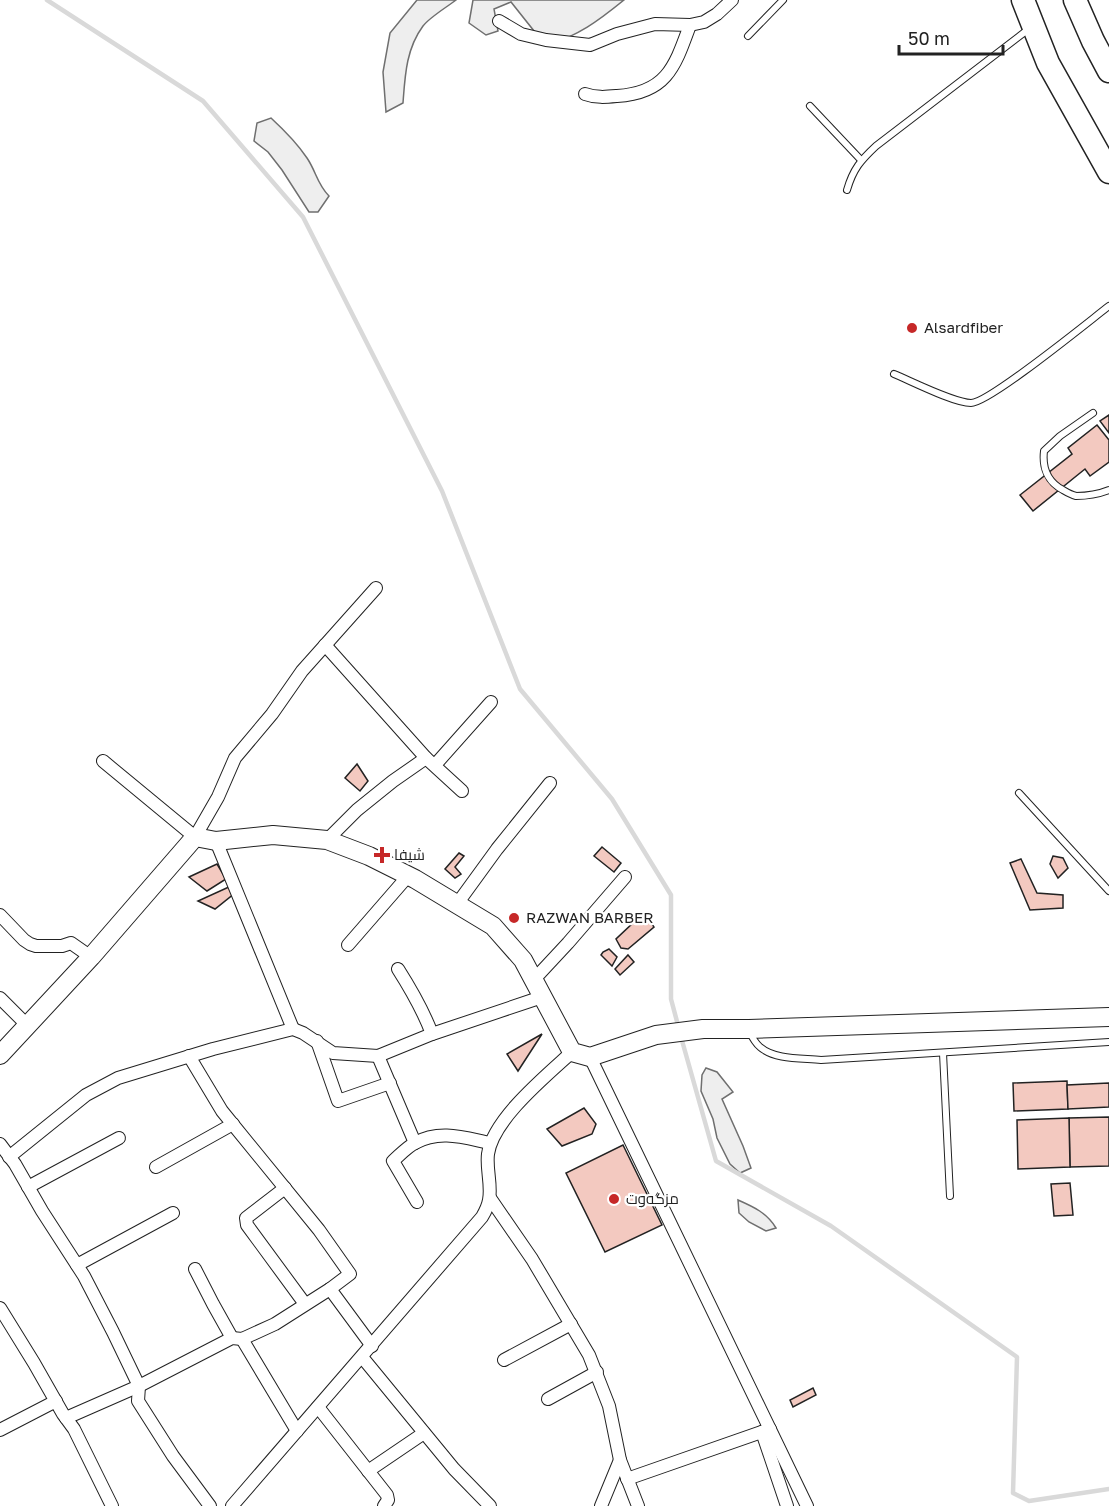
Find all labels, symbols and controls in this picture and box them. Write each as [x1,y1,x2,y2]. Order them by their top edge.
scale bar [899,18,1002,56]
text: 50 m [908,27,950,49]
place label: Alsardfiber [924,318,1003,336]
marker: Alsardfiber [905,321,919,335]
place label: شیفا [394,845,425,863]
marker: شیفا [375,848,389,862]
place label: RAZWAN BARBER [526,908,653,926]
marker: RAZWAN BARBER [507,911,521,925]
place label: مزگه‌وت [626,1189,679,1208]
marker: مزگه‌وت [607,1192,621,1206]

